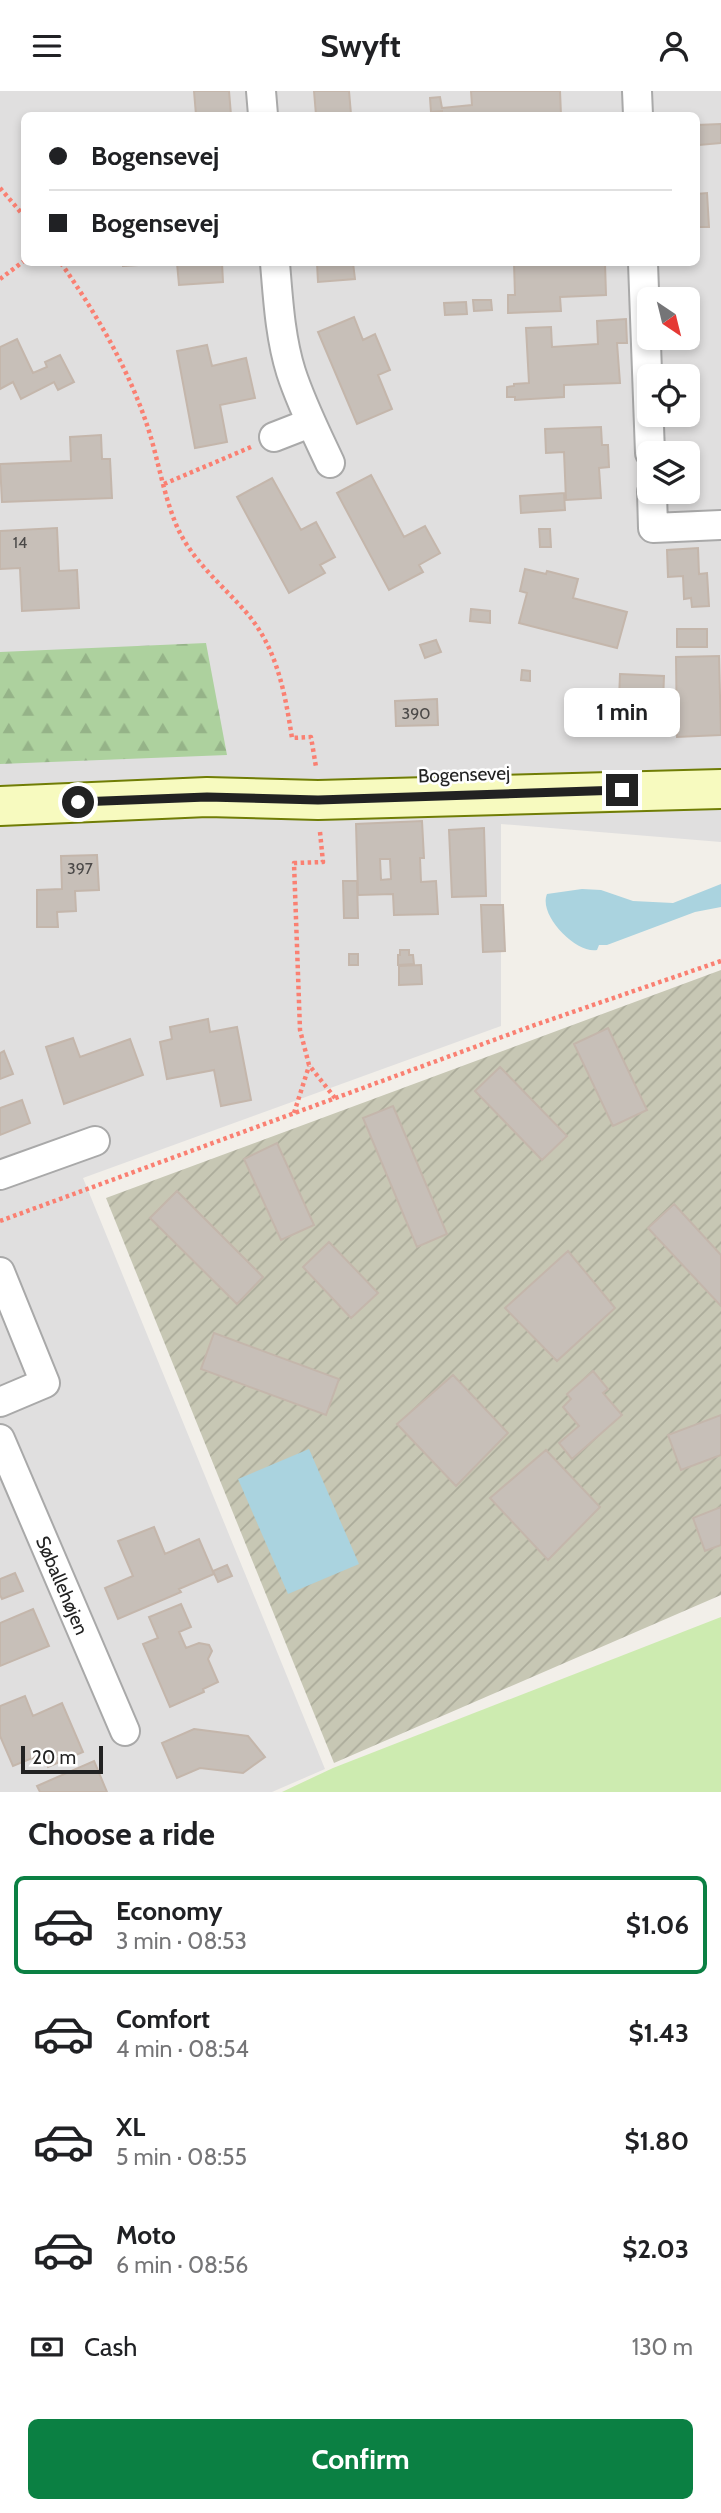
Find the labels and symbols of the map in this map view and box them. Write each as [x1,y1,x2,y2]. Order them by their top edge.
north arrow [637,287,700,350]
house number: 14 [13,533,27,552]
callout: 1 min [564,689,680,737]
house number: 390 [402,704,430,723]
street label: Bogensevej [418,761,510,788]
route end [606,774,638,806]
route start [62,786,94,818]
house number: 397 [67,859,93,878]
street label: Søballehøjen [31,1533,93,1638]
scale bar [21,1743,103,1775]

